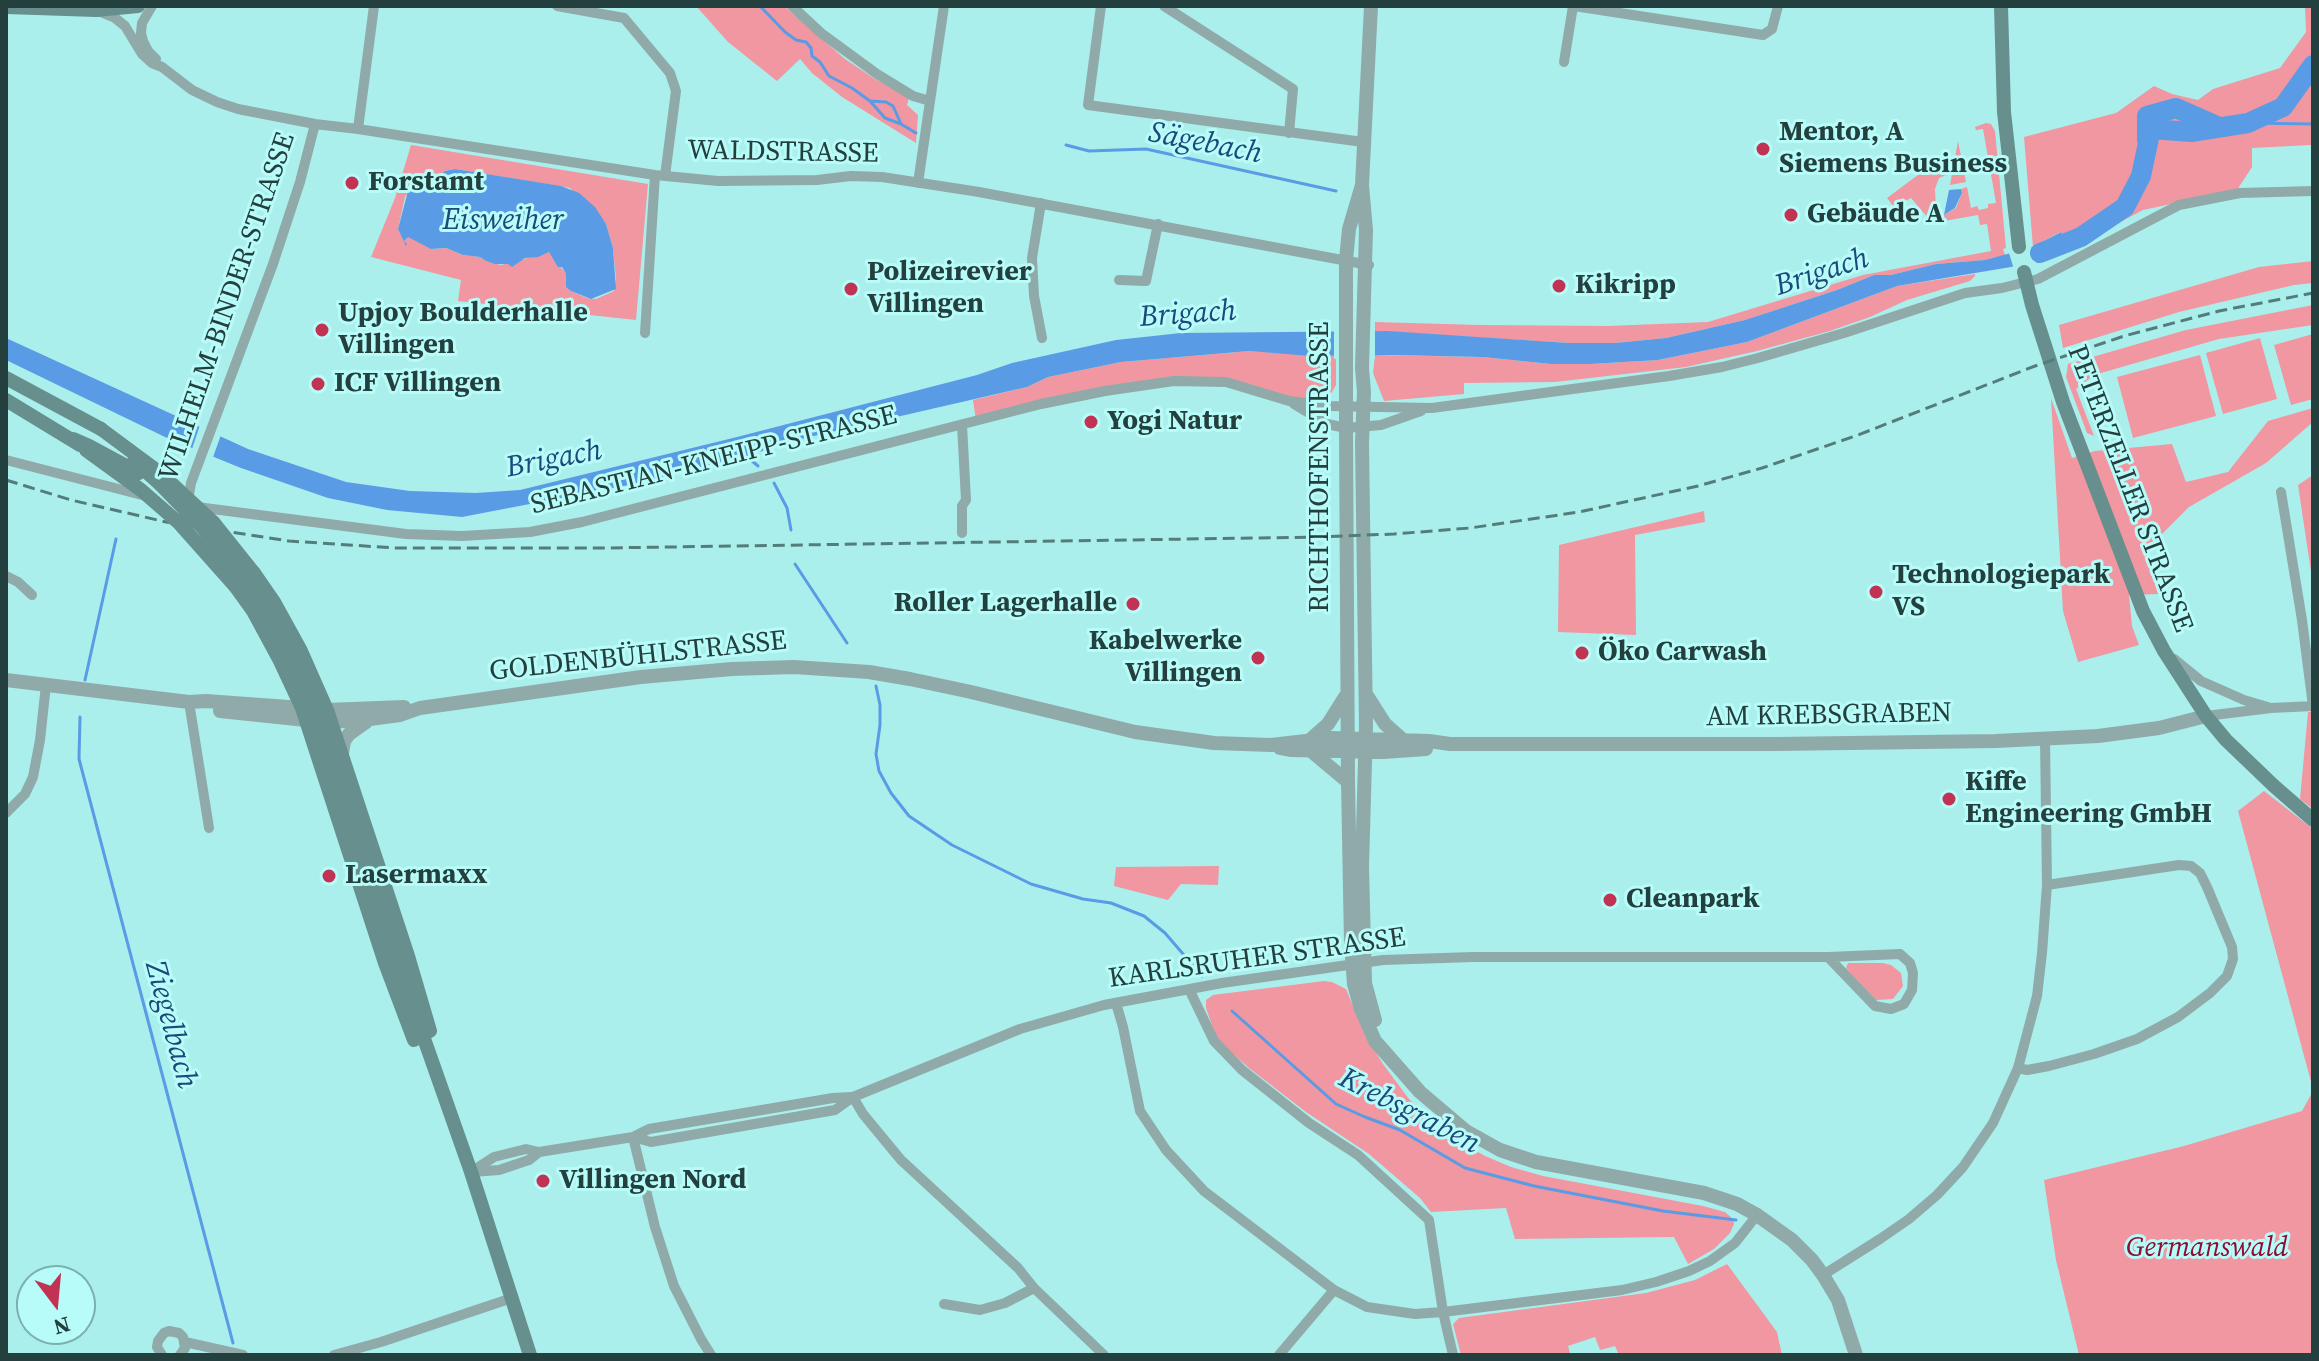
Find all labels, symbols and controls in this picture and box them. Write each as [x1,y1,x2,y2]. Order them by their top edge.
water label: Sägebach [1145,115,1265,173]
place label: Mentor, A Siemens Business [1779,116,2007,182]
street label: WILHELM-BINDER-STRASSE [153,128,303,486]
street label: WALDSTRASSE [687,135,879,171]
marker: Mentor, A Siemens Business [1754,140,1772,158]
place label: Forstamt [368,166,484,200]
marker: Forstamt [343,174,361,192]
place label: Gebäude A [1807,198,1944,232]
water label: Eisweiher [442,203,564,239]
marker: Gebäude A [1782,206,1800,224]
water label: Brigach [1770,241,1874,305]
place label: Polizeirevier Villingen [867,256,1032,322]
place label: Kikripp [1575,269,1676,303]
marker: Kikripp [1550,277,1568,295]
marker: Polizeirevier Villingen [842,280,860,298]
water label: Brigach [1139,294,1237,336]
place label: Upjoy Boulderhalle Villingen [338,297,588,363]
marker: Upjoy Boulderhalle Villingen [313,321,331,339]
street label: RICHTHOFENSTRASSE [1304,321,1338,613]
street label: PETERZELLER STRASSE [2059,341,2199,637]
place label: ICF Villingen [334,367,501,401]
marker: ICF Villingen [309,375,327,393]
street label: SEBASTIAN-KNEIPP-STRASSE [528,399,900,523]
place label: Yogi Natur [1107,405,1242,439]
marker: Yogi Natur [1082,413,1100,431]
water label: Brigach [503,433,605,487]
place label: Technologiepark VS [1892,559,2110,625]
marker: Technologiepark VS [1867,583,1885,601]
place label: Roller Lagerhalle [894,587,1117,621]
marker: Roller Lagerhalle [1124,595,1142,613]
street label: GOLDENBÜHLSTRASSE [488,625,788,689]
place label: Kabelwerke Villingen [1089,625,1242,691]
place label: Öko Carwash [1598,636,1767,670]
marker: Öko Carwash [1573,644,1591,662]
marker: Kabelwerke Villingen [1249,649,1267,667]
street label: AM KREBSGRABEN [1706,697,1952,735]
place label: Kiffe Engineering GmbH [1965,766,2212,832]
marker: Kiffe Engineering GmbH [1940,790,1958,808]
place label: Lasermaxx [345,859,487,893]
marker: Lasermaxx [320,867,338,885]
place label: Cleanpark [1626,883,1759,917]
marker: Cleanpark [1601,891,1619,909]
street label: KARLSRUHER STRASSE [1106,922,1408,996]
water label: Ziegelbach [136,957,204,1093]
water label: Krebsgraben [1333,1061,1485,1163]
place label: Villingen Nord [559,1164,746,1198]
marker: Villingen Nord [534,1172,552,1190]
park label: Germanswald [2126,1232,2288,1266]
north arrow [16,1265,96,1345]
text: N [50,1310,74,1343]

